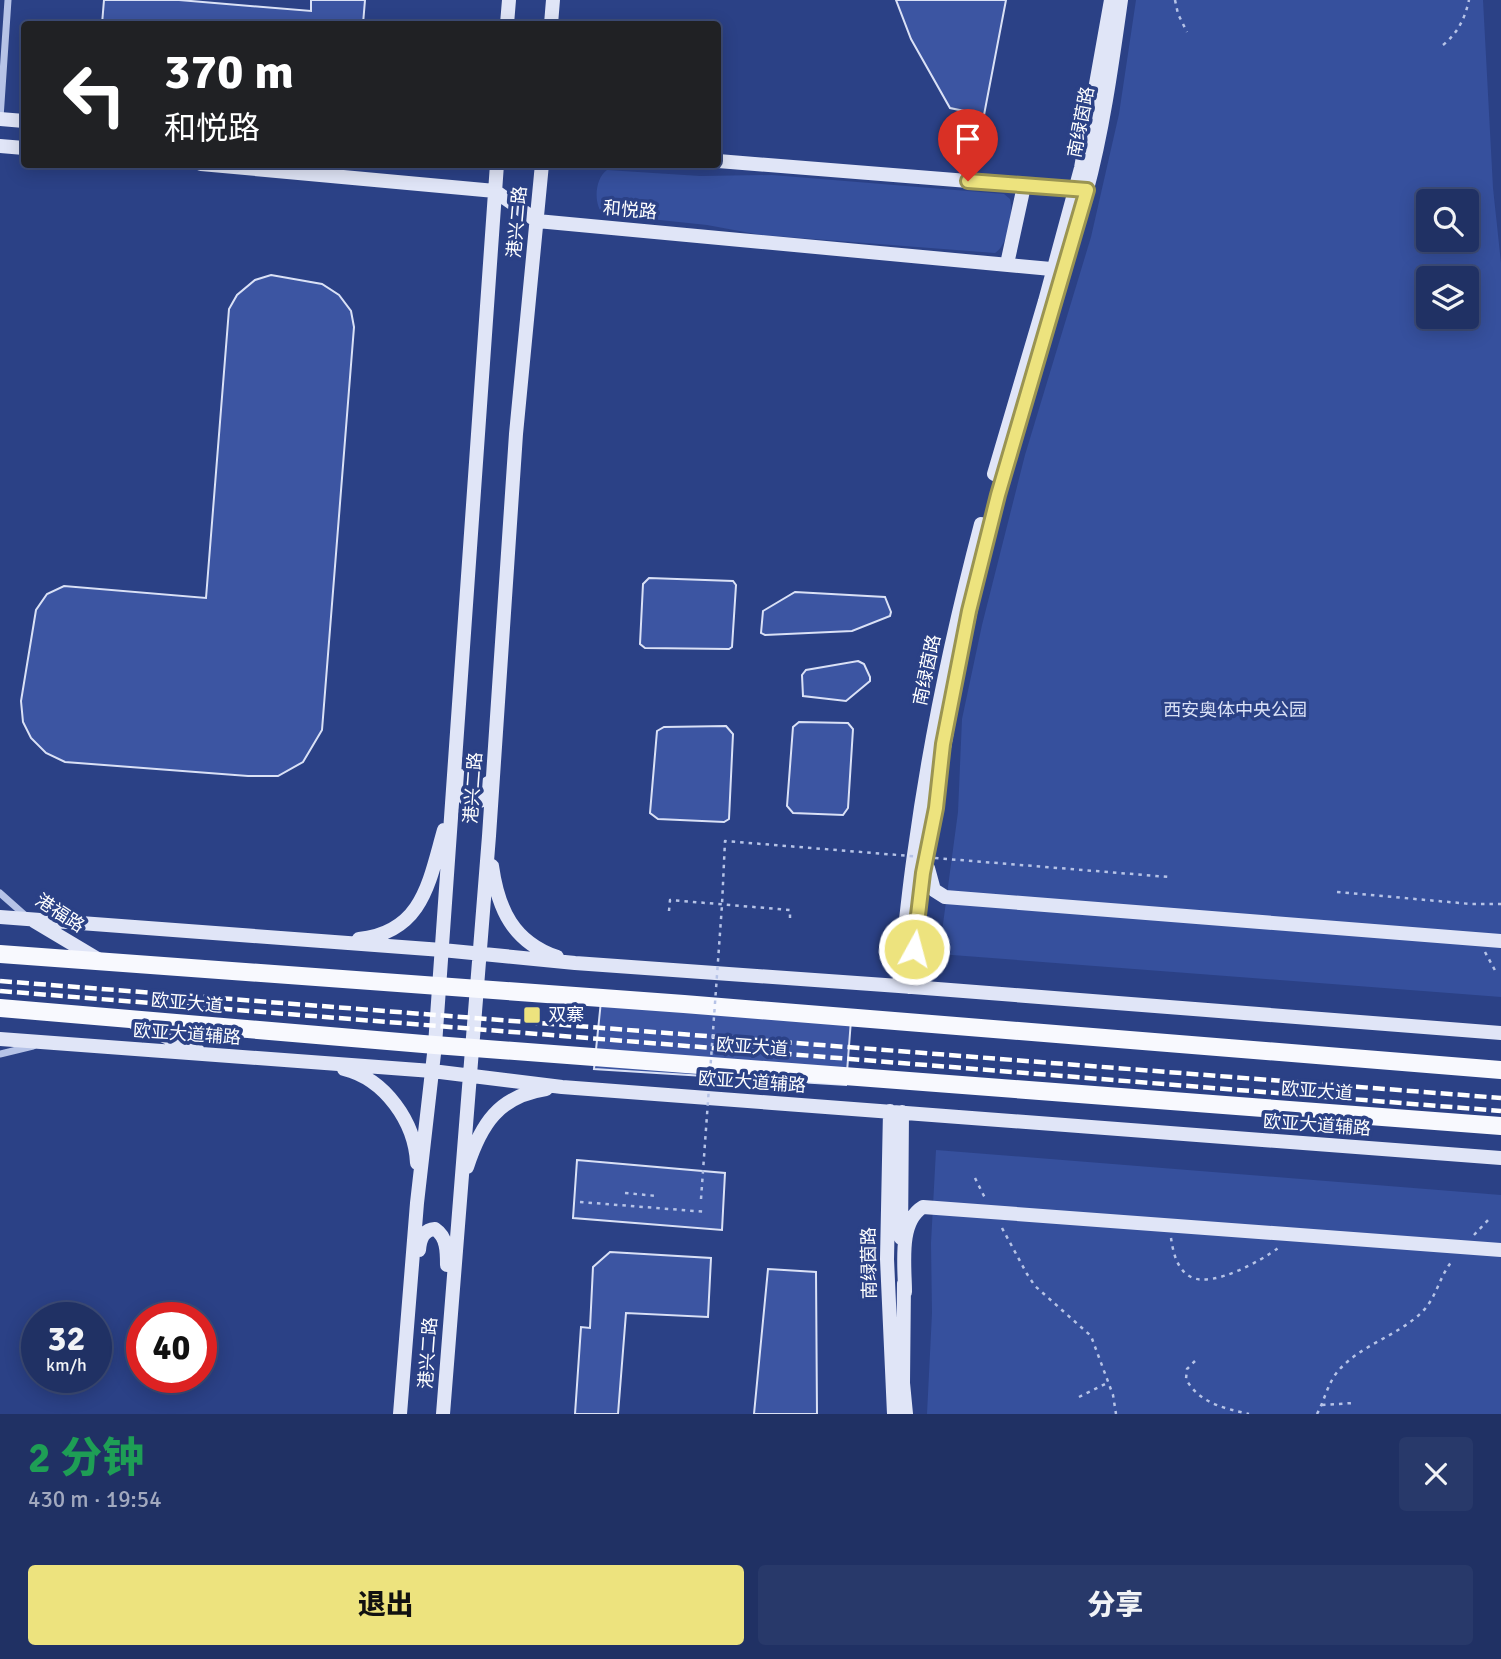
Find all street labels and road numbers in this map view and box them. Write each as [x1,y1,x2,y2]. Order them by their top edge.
street label: 南绿茵路 [1063,85,1099,159]
street label: 港兴二路 [503,185,531,259]
street label: 和悦路 [602,197,658,223]
street label: 南绿茵路 [909,632,945,708]
street label: 港兴二路 [460,751,486,825]
street label: 港福路 [31,889,89,937]
street label: 欧亚大道 [150,989,224,1017]
street label: 欧亚大道辅路 [132,1019,242,1049]
street label: 欧亚大道 [715,1034,789,1060]
street label: 欧亚大道辅路 [697,1067,807,1097]
street label: 欧亚大道 [1280,1078,1354,1104]
street label: 欧亚大道辅路 [1262,1110,1372,1140]
street label: 南绿茵路 [857,1227,881,1299]
street label: 港兴二路 [415,1316,441,1390]

